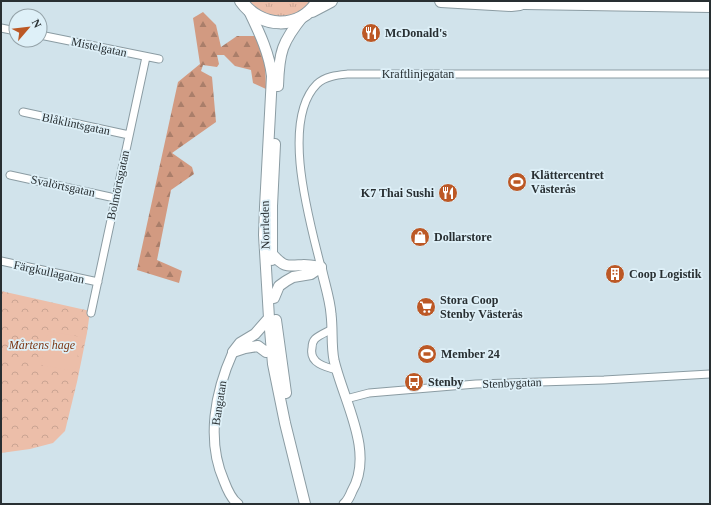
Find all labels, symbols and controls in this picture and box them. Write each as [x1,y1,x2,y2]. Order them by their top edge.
north arrow [8,8,48,48]
text: N [30,17,44,30]
restaurant icon: McDonald's [360,22,382,44]
place label: McDonald's [385,26,447,40]
street label: Mistelgatan [70,34,128,60]
street label: Kraftlinjegatan [382,67,454,81]
street label: Blåklintsgatan [41,110,111,138]
street label: Bolmörtsgatan [104,149,132,221]
place label: Klättercentret Västerås [531,168,604,196]
sports icon: Klättercentret Västerås [506,171,528,193]
street label: Svalörtsgatan [30,172,96,200]
restaurant icon: K7 Thai Sushi [437,182,459,204]
place label: K7 Thai Sushi [361,186,435,200]
street label: Norrleden [258,201,272,249]
shop icon: Dollarstore [409,226,431,248]
place label: Dollarstore [434,230,492,244]
street label: Färgkullagatan [12,258,86,286]
building icon: Coop Logistik [604,263,626,285]
place label: Coop Logistik [629,267,702,281]
place label: Stora Coop Stenby Västerås [440,293,523,321]
supermarket icon: Stora Coop Stenby Västerås [415,296,437,318]
park label: Mårtens hage [8,338,76,352]
sports icon: Member 24 [416,343,438,365]
place label: Member 24 [441,347,500,361]
bus stop icon: Stenby [403,371,425,393]
place label: Stenby [428,375,463,389]
street label: Stenbygatan [482,375,542,391]
street label: Bangatan [209,380,229,426]

